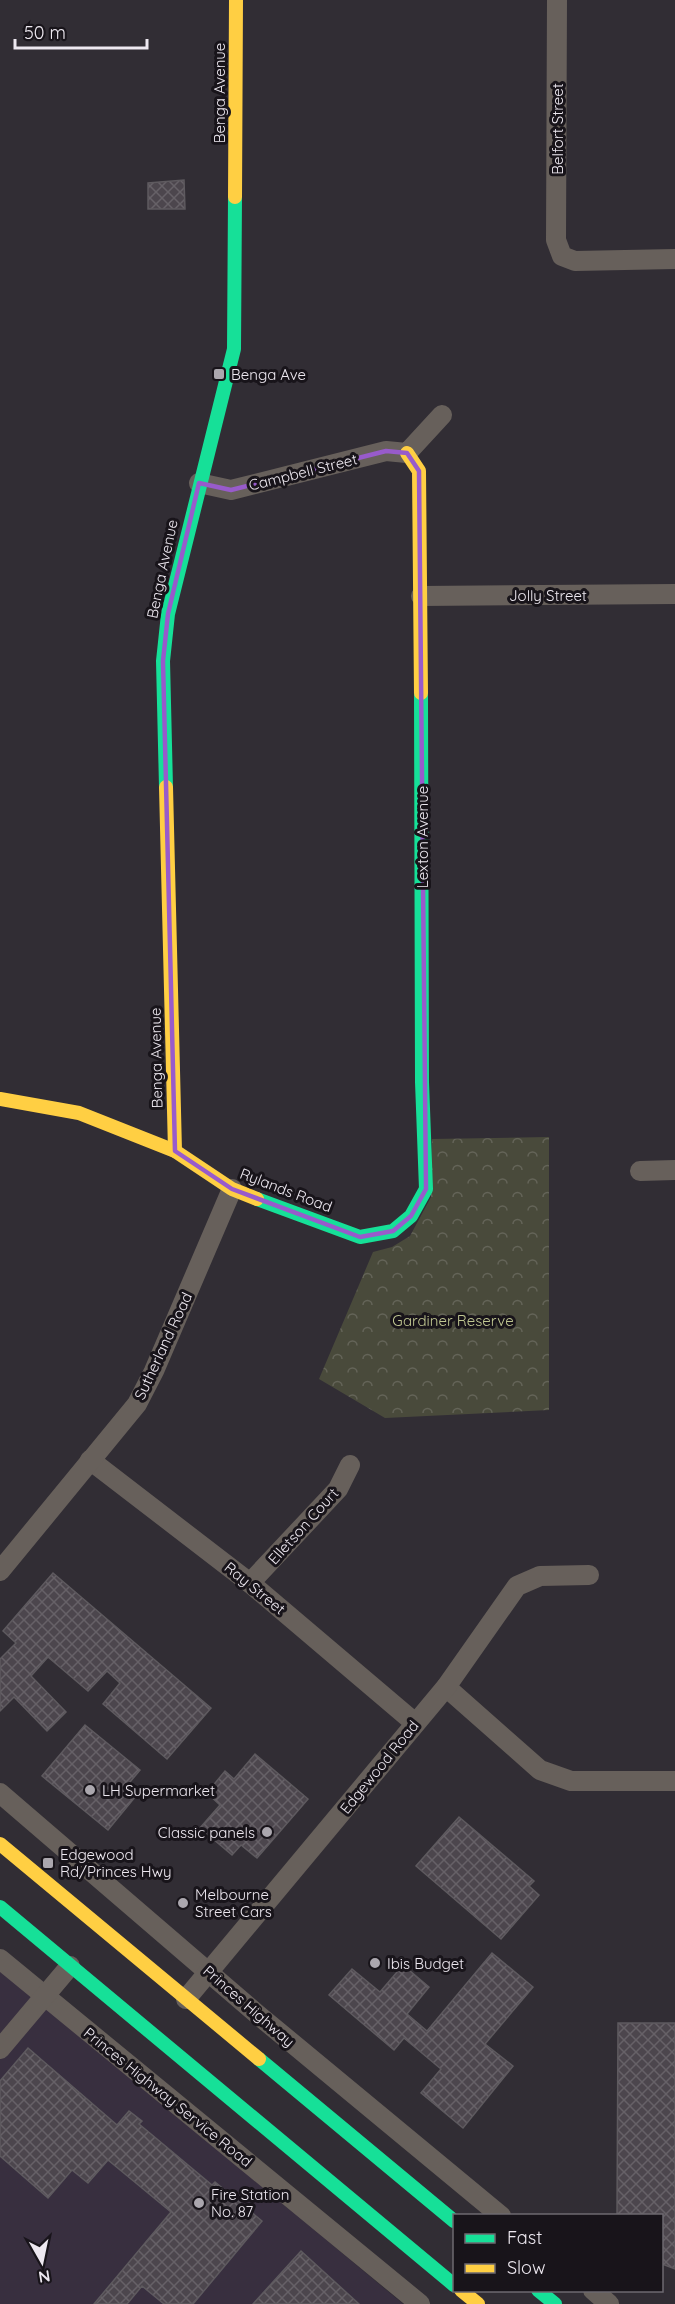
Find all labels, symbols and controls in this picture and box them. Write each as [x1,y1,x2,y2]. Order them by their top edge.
scale bar [15,12,147,50]
text: 50 m [24,21,66,44]
street label: Benga Avenue [210,43,229,143]
street label: Belfort Street [548,83,567,175]
place label: Benga Ave [231,365,306,384]
marker: Benga Ave [212,367,226,381]
street label: Campbell Street [247,449,359,495]
street label: Benga Avenue [142,518,182,620]
street label: Jolly Street [509,586,587,605]
street label: Lexton Avenue [413,786,432,888]
street label: Benga Avenue [146,1008,166,1108]
street label: Rylands Road [237,1164,335,1216]
street label: Sutherland Road [130,1289,196,1403]
park label: Gardiner Reserve [392,1311,514,1330]
street label: Elletson Court [264,1484,342,1568]
street label: Ray Street [221,1558,289,1618]
street label: Edgewood Road [335,1716,423,1818]
place label: LH Supermarket [102,1781,215,1800]
marker: LH Supermarket [83,1783,97,1797]
place label: Classic panels [158,1823,255,1842]
marker: Classic panels [260,1825,274,1839]
place label: Edgewood Rd/Princes Hwy [60,1845,171,1881]
marker: Edgewood Rd/Princes Hwy [41,1856,55,1870]
place label: Melbourne Street Cars [195,1885,272,1921]
marker: Melbourne Street Cars [176,1896,190,1910]
place label: Ibis Budget [387,1954,464,1973]
marker: Ibis Budget [368,1956,382,1970]
street label: Princes Highway [199,1961,299,2051]
street label: Princes Highway Service Road [80,2023,256,2171]
place label: Fire Station No. 87 [211,2185,289,2221]
marker: Fire Station No. 87 [192,2196,206,2210]
legend [453,2214,663,2292]
text: Fast [507,2226,542,2249]
north arrow [12,2232,72,2292]
text: Slow [507,2256,545,2279]
text: N [37,2266,52,2288]

